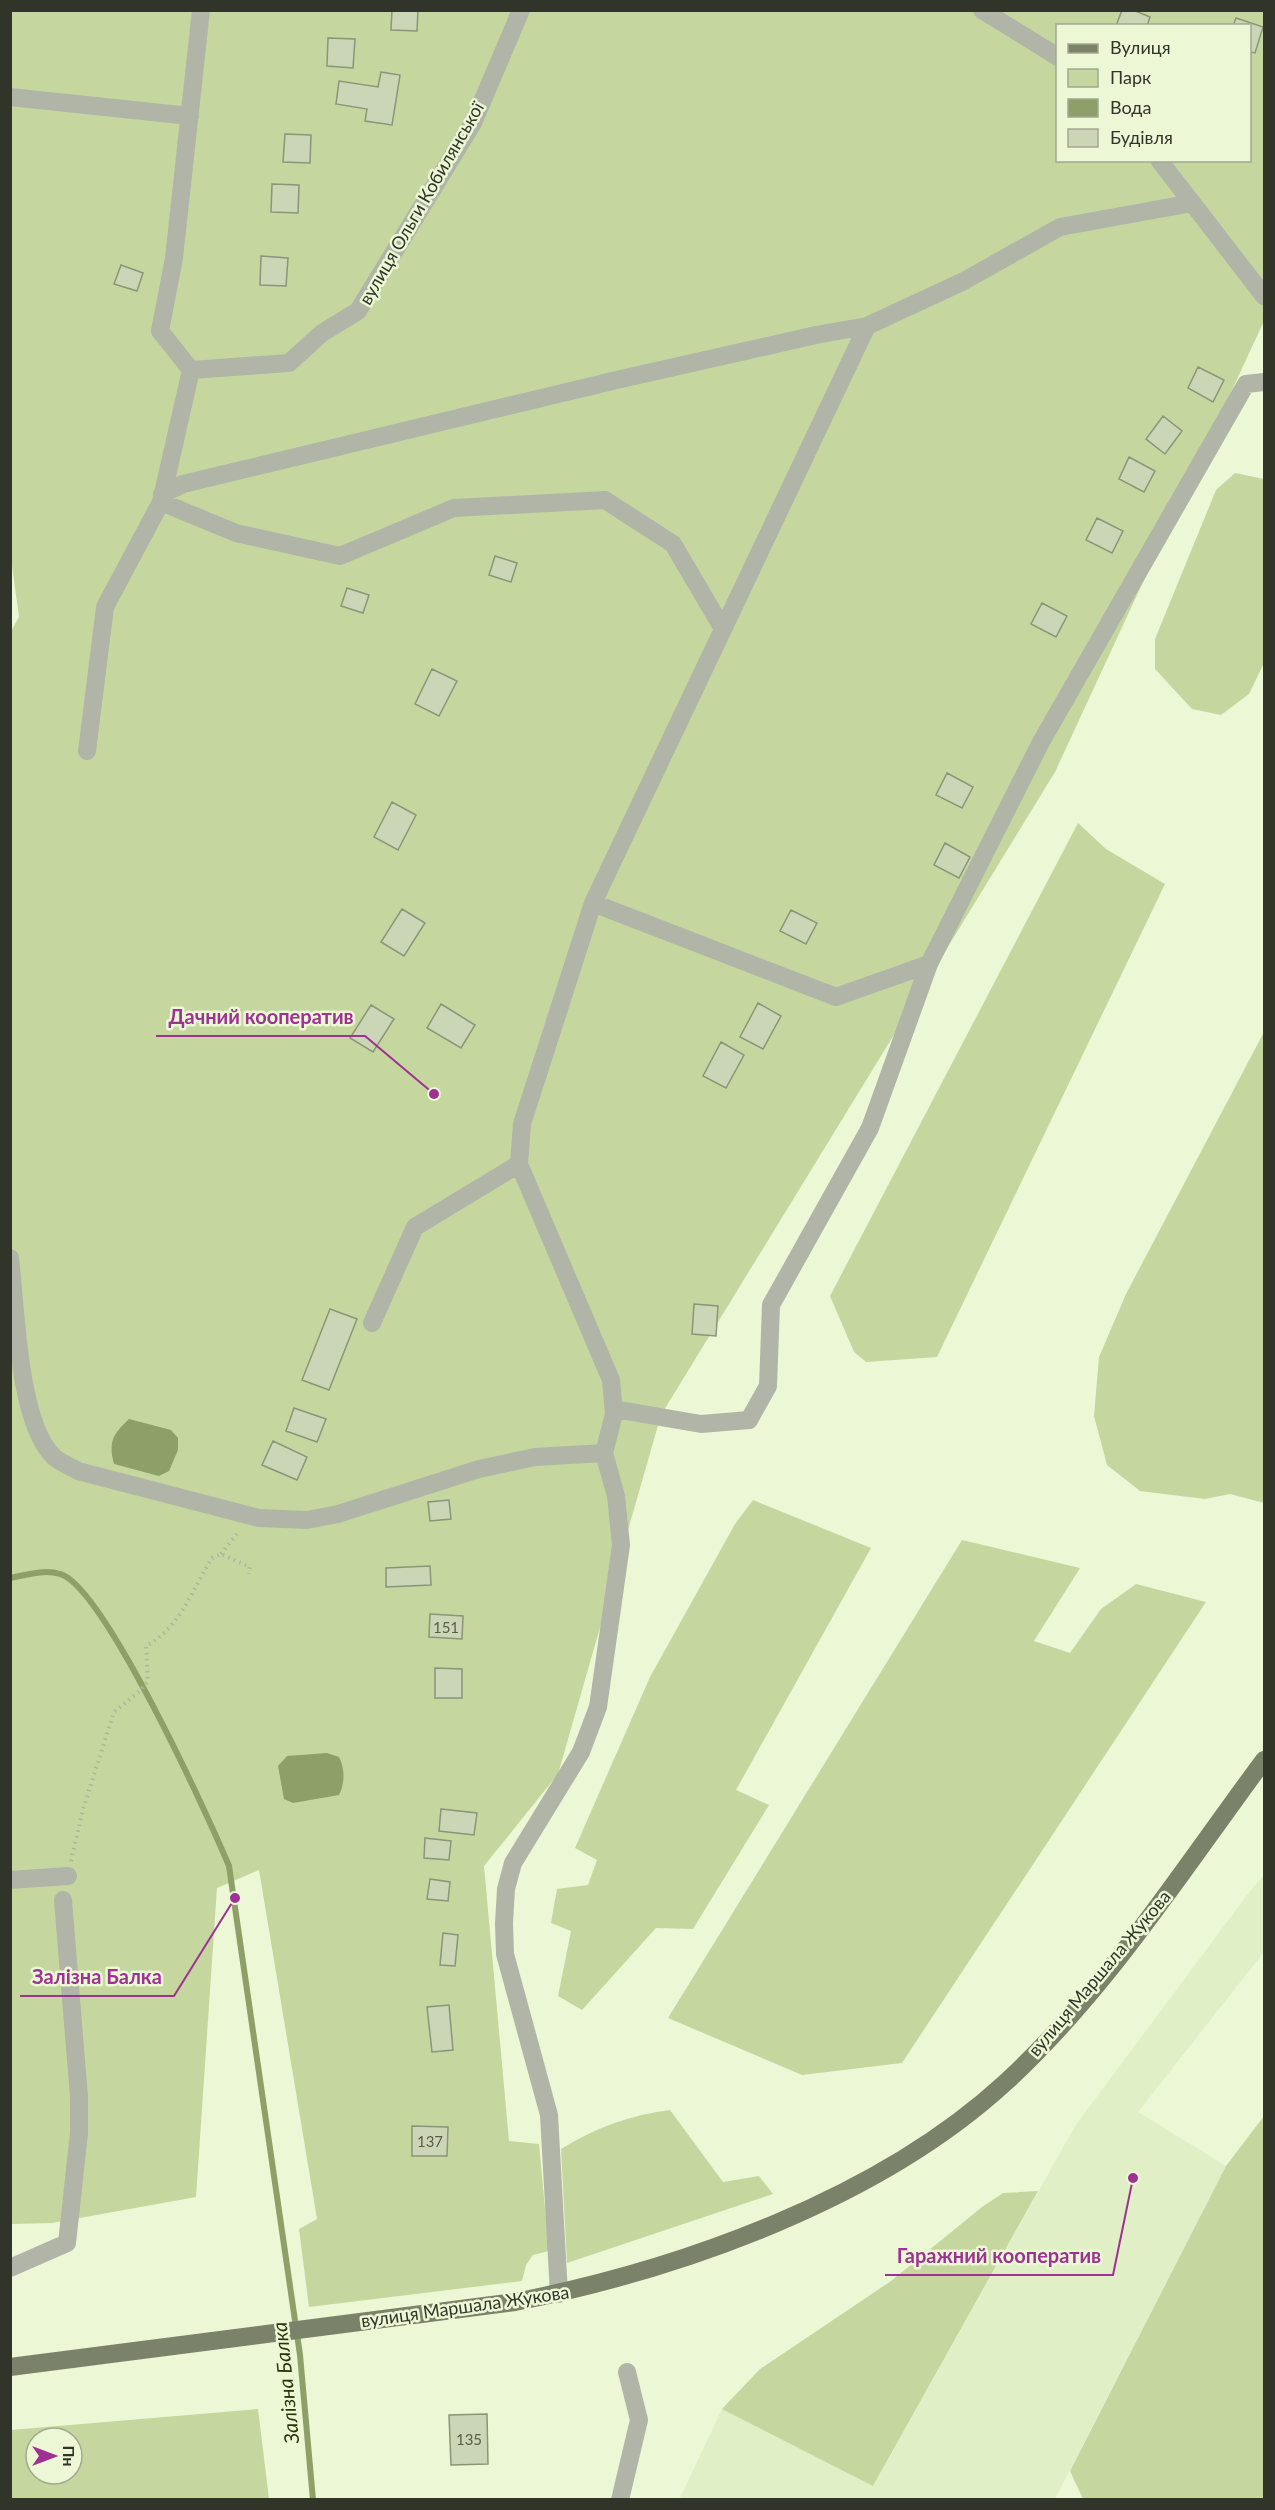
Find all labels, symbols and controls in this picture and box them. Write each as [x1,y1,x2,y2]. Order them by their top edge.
legend [1056,24,1251,162]
text: Вулиця [1110,36,1171,58]
text: Парк [1110,66,1152,88]
text: Вода [1110,96,1151,118]
street label: вулиця Ольги Кобилянської [354,97,488,308]
text: Будівля [1110,126,1173,148]
callout: Дачний кооператив [156,998,365,1036]
text: Дачний кооператив [168,1004,354,1028]
house number: 151 [433,1618,459,1636]
street label: вулиця Маршала Жукова [1023,1886,1175,2060]
callout: Залізна Балка [20,1958,174,1996]
text: Залізна Балка [32,1964,162,1988]
house number: 137 [417,2132,443,2150]
callout: Гаражний кооператив [885,2237,1113,2275]
text: Гаражний кооператив [897,2243,1101,2267]
street label: вулиця Маршала Жукова [360,2281,570,2331]
water label: Залізна Балка [267,2321,303,2446]
north arrow [24,2426,84,2486]
house number: 135 [456,2430,482,2448]
text: Пн [60,2446,79,2466]

